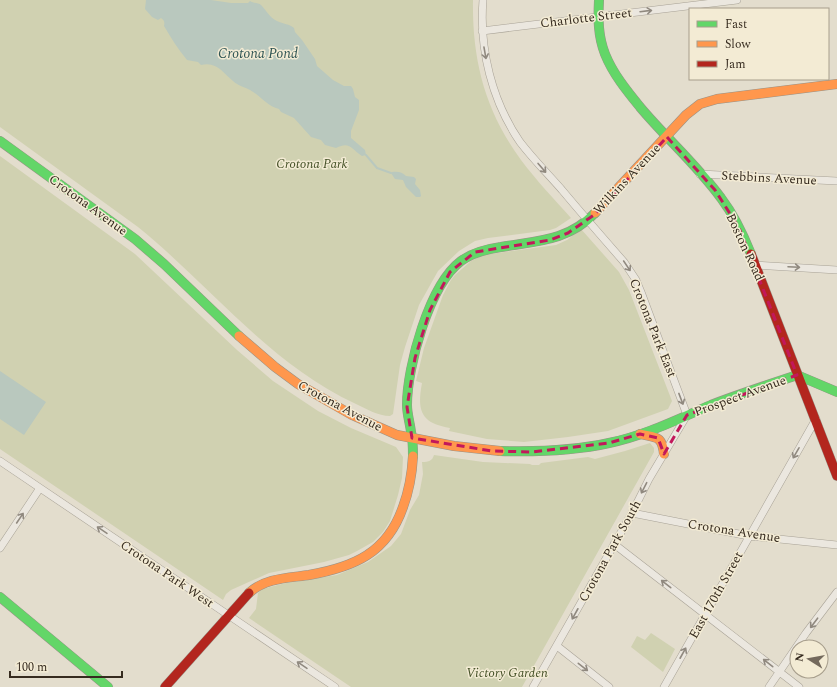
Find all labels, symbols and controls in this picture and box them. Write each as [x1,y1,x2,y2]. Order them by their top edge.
street label: Charlotte Street [539,2,633,34]
one-way arrow [639,7,652,15]
legend [689,8,829,80]
text: Fast [725,15,747,34]
text: Slow [725,35,751,54]
water label: Crotona Pond [218,43,298,64]
one-way arrow [481,46,489,59]
text: Jam [725,55,746,74]
street label: Wilkins Avenue [589,139,665,219]
park label: Crotona Park [276,154,348,174]
one-way arrow [537,162,546,173]
street label: Stebbins Avenue [721,166,817,190]
street label: Crotona Avenue [44,169,132,241]
street label: Boston Road [721,210,769,284]
one-way arrow [623,260,631,271]
one-way arrow [787,264,800,271]
street label: Crotona Park East [624,275,682,381]
street label: Prospect Avenue [691,370,789,422]
street label: Crotona Avenue [294,375,386,437]
one-way arrow [678,392,686,404]
one-way arrow [792,447,800,459]
one-way arrow [640,482,648,494]
street label: Crotona Park South [574,496,647,606]
one-way arrow [16,513,24,524]
street label: Crotona Avenue [686,514,782,548]
one-way arrow [97,526,108,534]
street label: Crotona Park West [116,535,218,613]
street label: East 170th Street [684,547,749,642]
one-way arrow [660,579,671,588]
one-way arrow [570,608,578,620]
one-way arrow [809,618,818,629]
north arrow [789,639,829,679]
one-way arrow [680,647,688,659]
text: N [790,651,809,663]
scale bar [10,653,122,679]
text: 100 m [16,658,47,677]
one-way arrow [763,659,774,667]
one-way arrow [297,661,308,669]
one-way arrow [577,662,588,671]
park label: Victory Garden [466,663,548,683]

